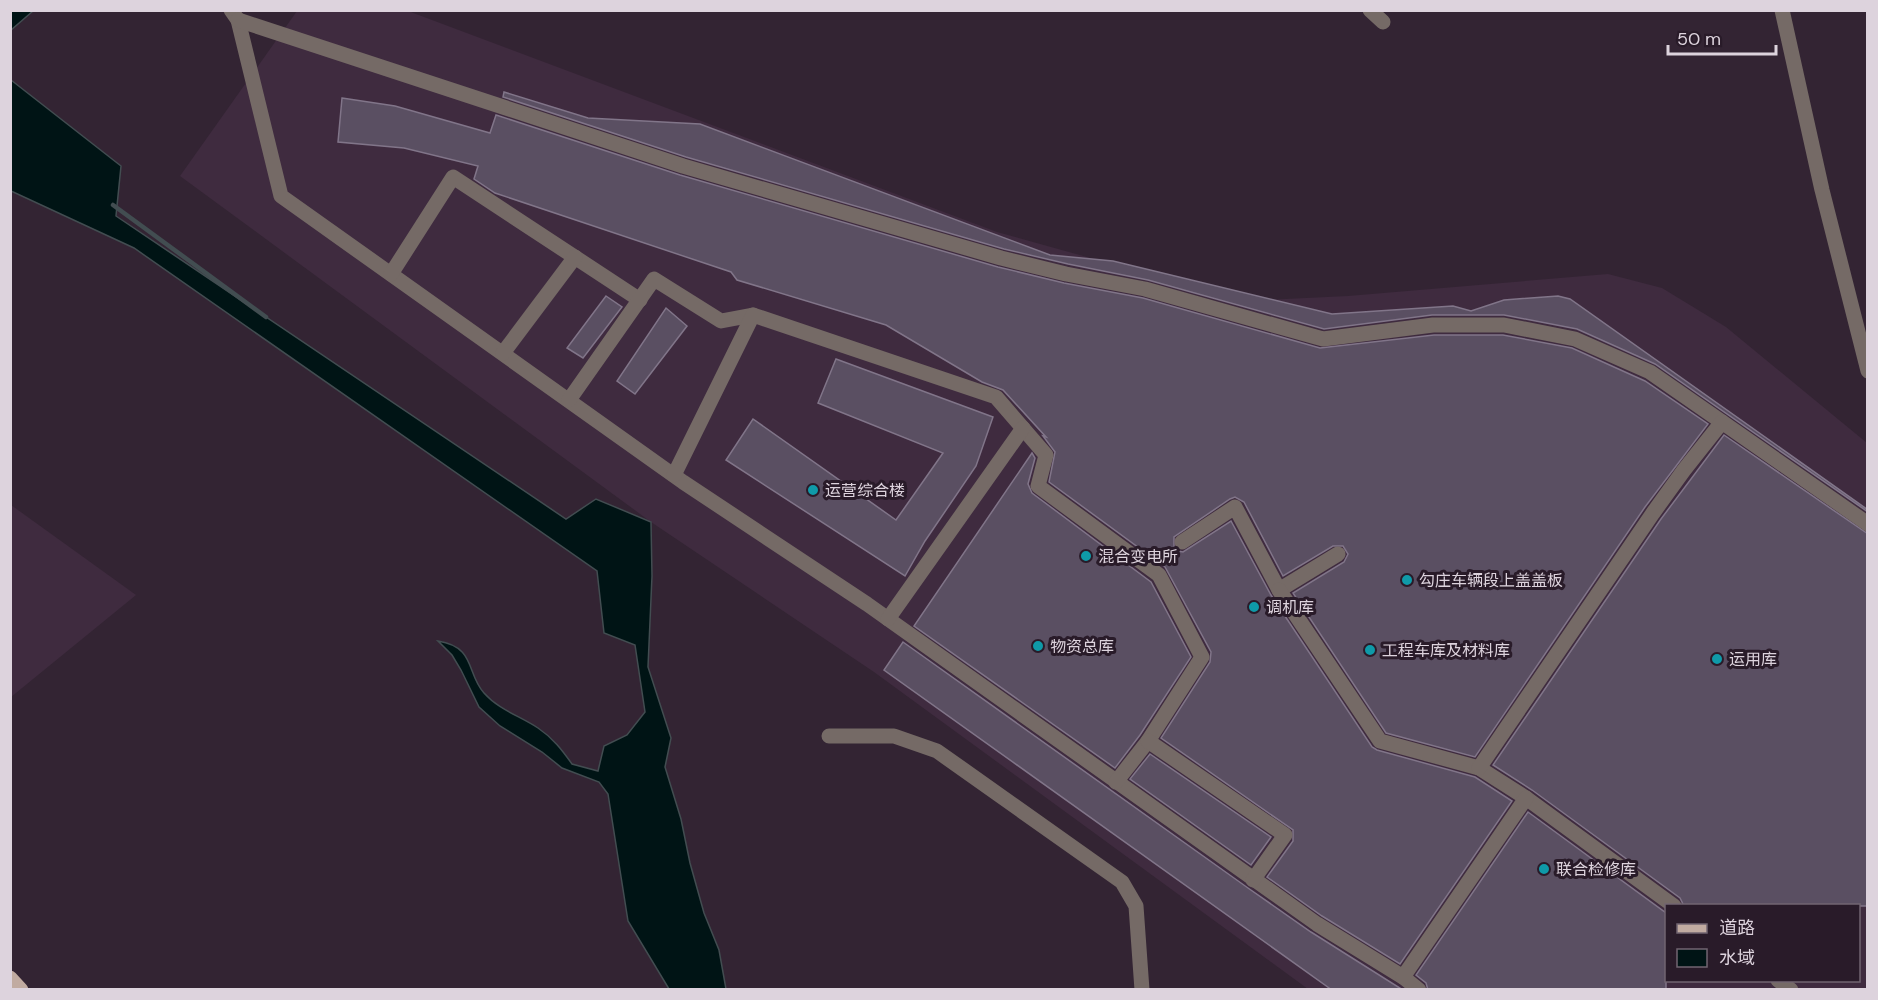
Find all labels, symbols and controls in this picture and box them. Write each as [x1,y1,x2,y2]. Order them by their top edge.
scale bar [1668,18,1776,56]
text: 50 m [1677,27,1721,51]
place label: 运营综合楼 [825,480,905,501]
marker: 运营综合楼 [806,483,820,497]
place label: 混合变电所 [1098,546,1178,567]
marker: 混合变电所 [1079,549,1093,563]
place label: 勾庄车辆段上盖盖板 [1419,570,1563,591]
marker: 勾庄车辆段上盖盖板 [1400,573,1414,587]
place label: 调机库 [1266,597,1314,618]
marker: 调机库 [1247,600,1261,614]
place label: 物资总库 [1050,636,1114,657]
marker: 物资总库 [1031,639,1045,653]
place label: 工程车库及材料库 [1382,640,1510,661]
marker: 工程车库及材料库 [1363,643,1377,657]
place label: 运用库 [1729,649,1777,670]
marker: 运用库 [1710,652,1724,666]
place label: 联合检修库 [1556,859,1636,880]
marker: 联合检修库 [1537,862,1551,876]
legend [1665,904,1860,982]
text: 道路 [1719,916,1755,940]
text: 水域 [1719,946,1755,970]

